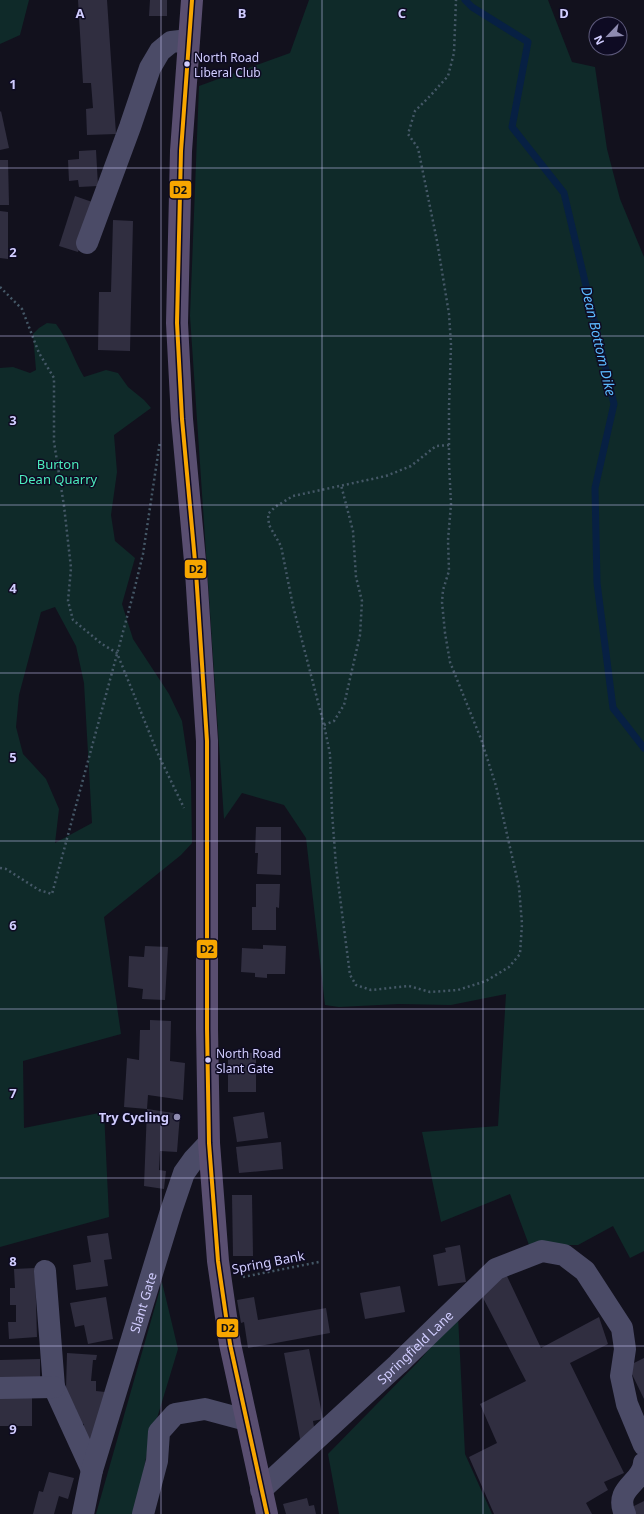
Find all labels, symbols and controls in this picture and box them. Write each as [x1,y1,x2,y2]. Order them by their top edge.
text: A [76,4,85,22]
text: B [238,4,246,22]
text: C [398,4,406,22]
text: D [559,4,569,22]
north arrow [588,16,628,56]
text: N [590,33,607,48]
place label: North Road Liberal Club [194,49,261,81]
marker: North Road Liberal Club [182,59,192,69]
text: 1 [9,75,17,93]
line badge: D2 [169,180,192,199]
text: D2 [173,182,187,197]
text: 2 [9,243,17,261]
water label: Dean Bottom Dike [577,284,621,398]
text: 3 [9,411,17,429]
park label: Burton Dean Quarry [19,455,98,488]
line badge: D2 [184,559,207,579]
text: D2 [189,561,203,576]
text: 4 [9,579,17,597]
text: 5 [9,748,17,766]
text: 6 [9,916,17,934]
line badge: D2 [196,939,218,959]
text: D2 [200,941,214,956]
place label: North Road Slant Gate [216,1045,281,1077]
marker: North Road Slant Gate [203,1055,213,1065]
text: 7 [9,1084,17,1102]
place label: Try Cycling [99,1108,169,1126]
marker: Try Cycling [172,1112,182,1122]
street label: Spring Bank [230,1246,306,1278]
text: 8 [9,1252,17,1270]
street label: Slant Gate [125,1270,161,1335]
street label: Springfield Lane [373,1306,457,1388]
line badge: D2 [216,1318,239,1338]
text: D2 [221,1320,235,1335]
text: 9 [9,1420,17,1438]

